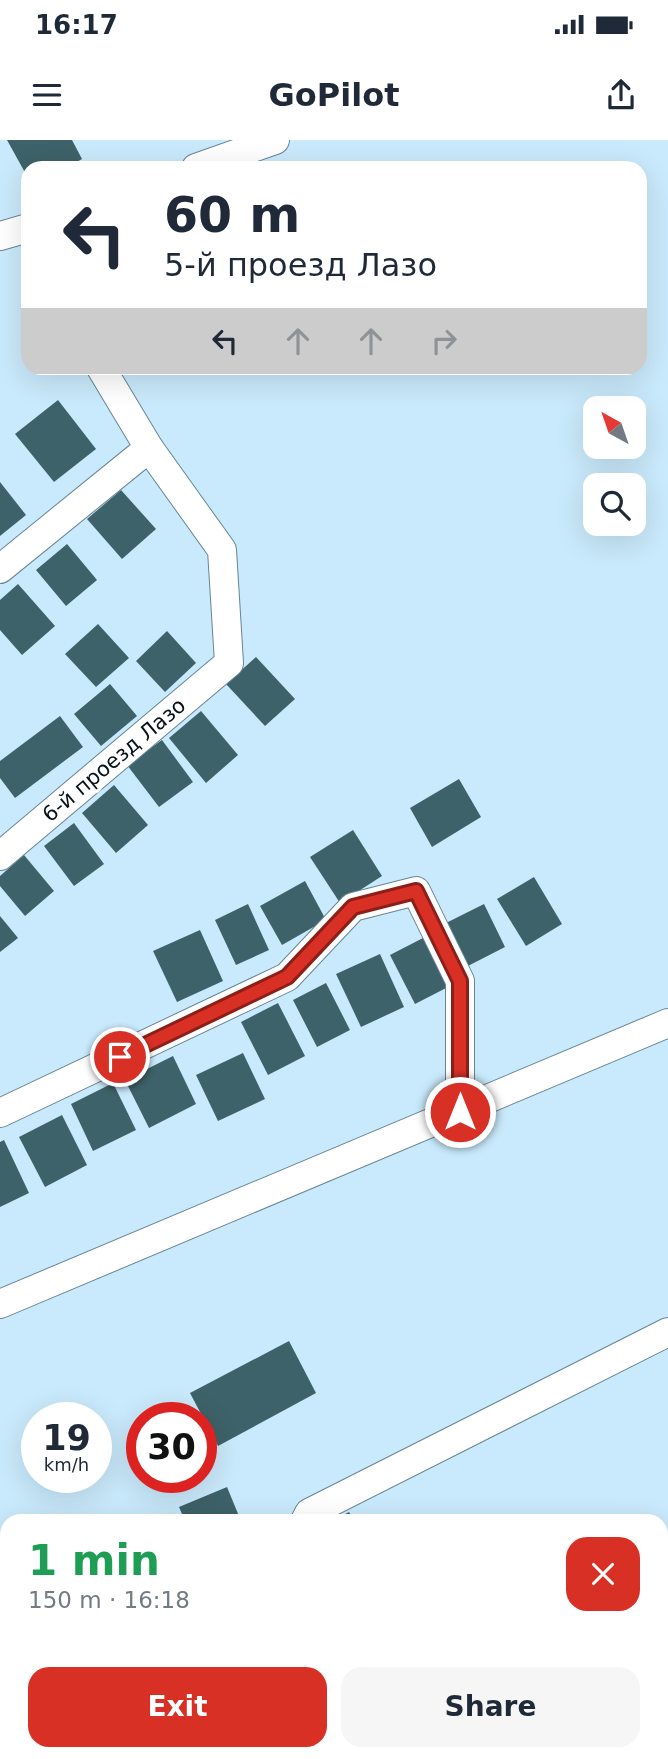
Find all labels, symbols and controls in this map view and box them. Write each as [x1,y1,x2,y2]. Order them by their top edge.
text: 16:17 [35,10,118,40]
icon: menu [28,76,66,114]
text: GoPilot [269,76,399,114]
icon: share [602,76,640,114]
text: 60 m [164,187,300,244]
icon: left [49,189,140,280]
text: 5-й проезд Лазо [164,246,437,284]
icon: left [206,322,244,360]
icon: ahead [279,322,317,360]
icon: ahead [352,322,390,360]
icon: right [425,322,463,360]
north arrow [583,396,646,458]
map controls [583,396,646,536]
button: search [583,473,646,536]
street label: 6-й проезд Лазо [38,693,190,827]
pin [90,1027,150,1087]
icon: arrive [101,1038,139,1076]
position arrow [423,1075,497,1149]
speed limit sign: 30 [126,1402,217,1493]
text: 19 [42,1418,91,1458]
text: km/h [44,1454,89,1475]
text: 1 min [28,1536,160,1585]
button: close [566,1537,640,1611]
text: 150 m · 16:18 [28,1587,190,1613]
button: Exit [28,1667,327,1747]
button: Share [341,1667,640,1747]

